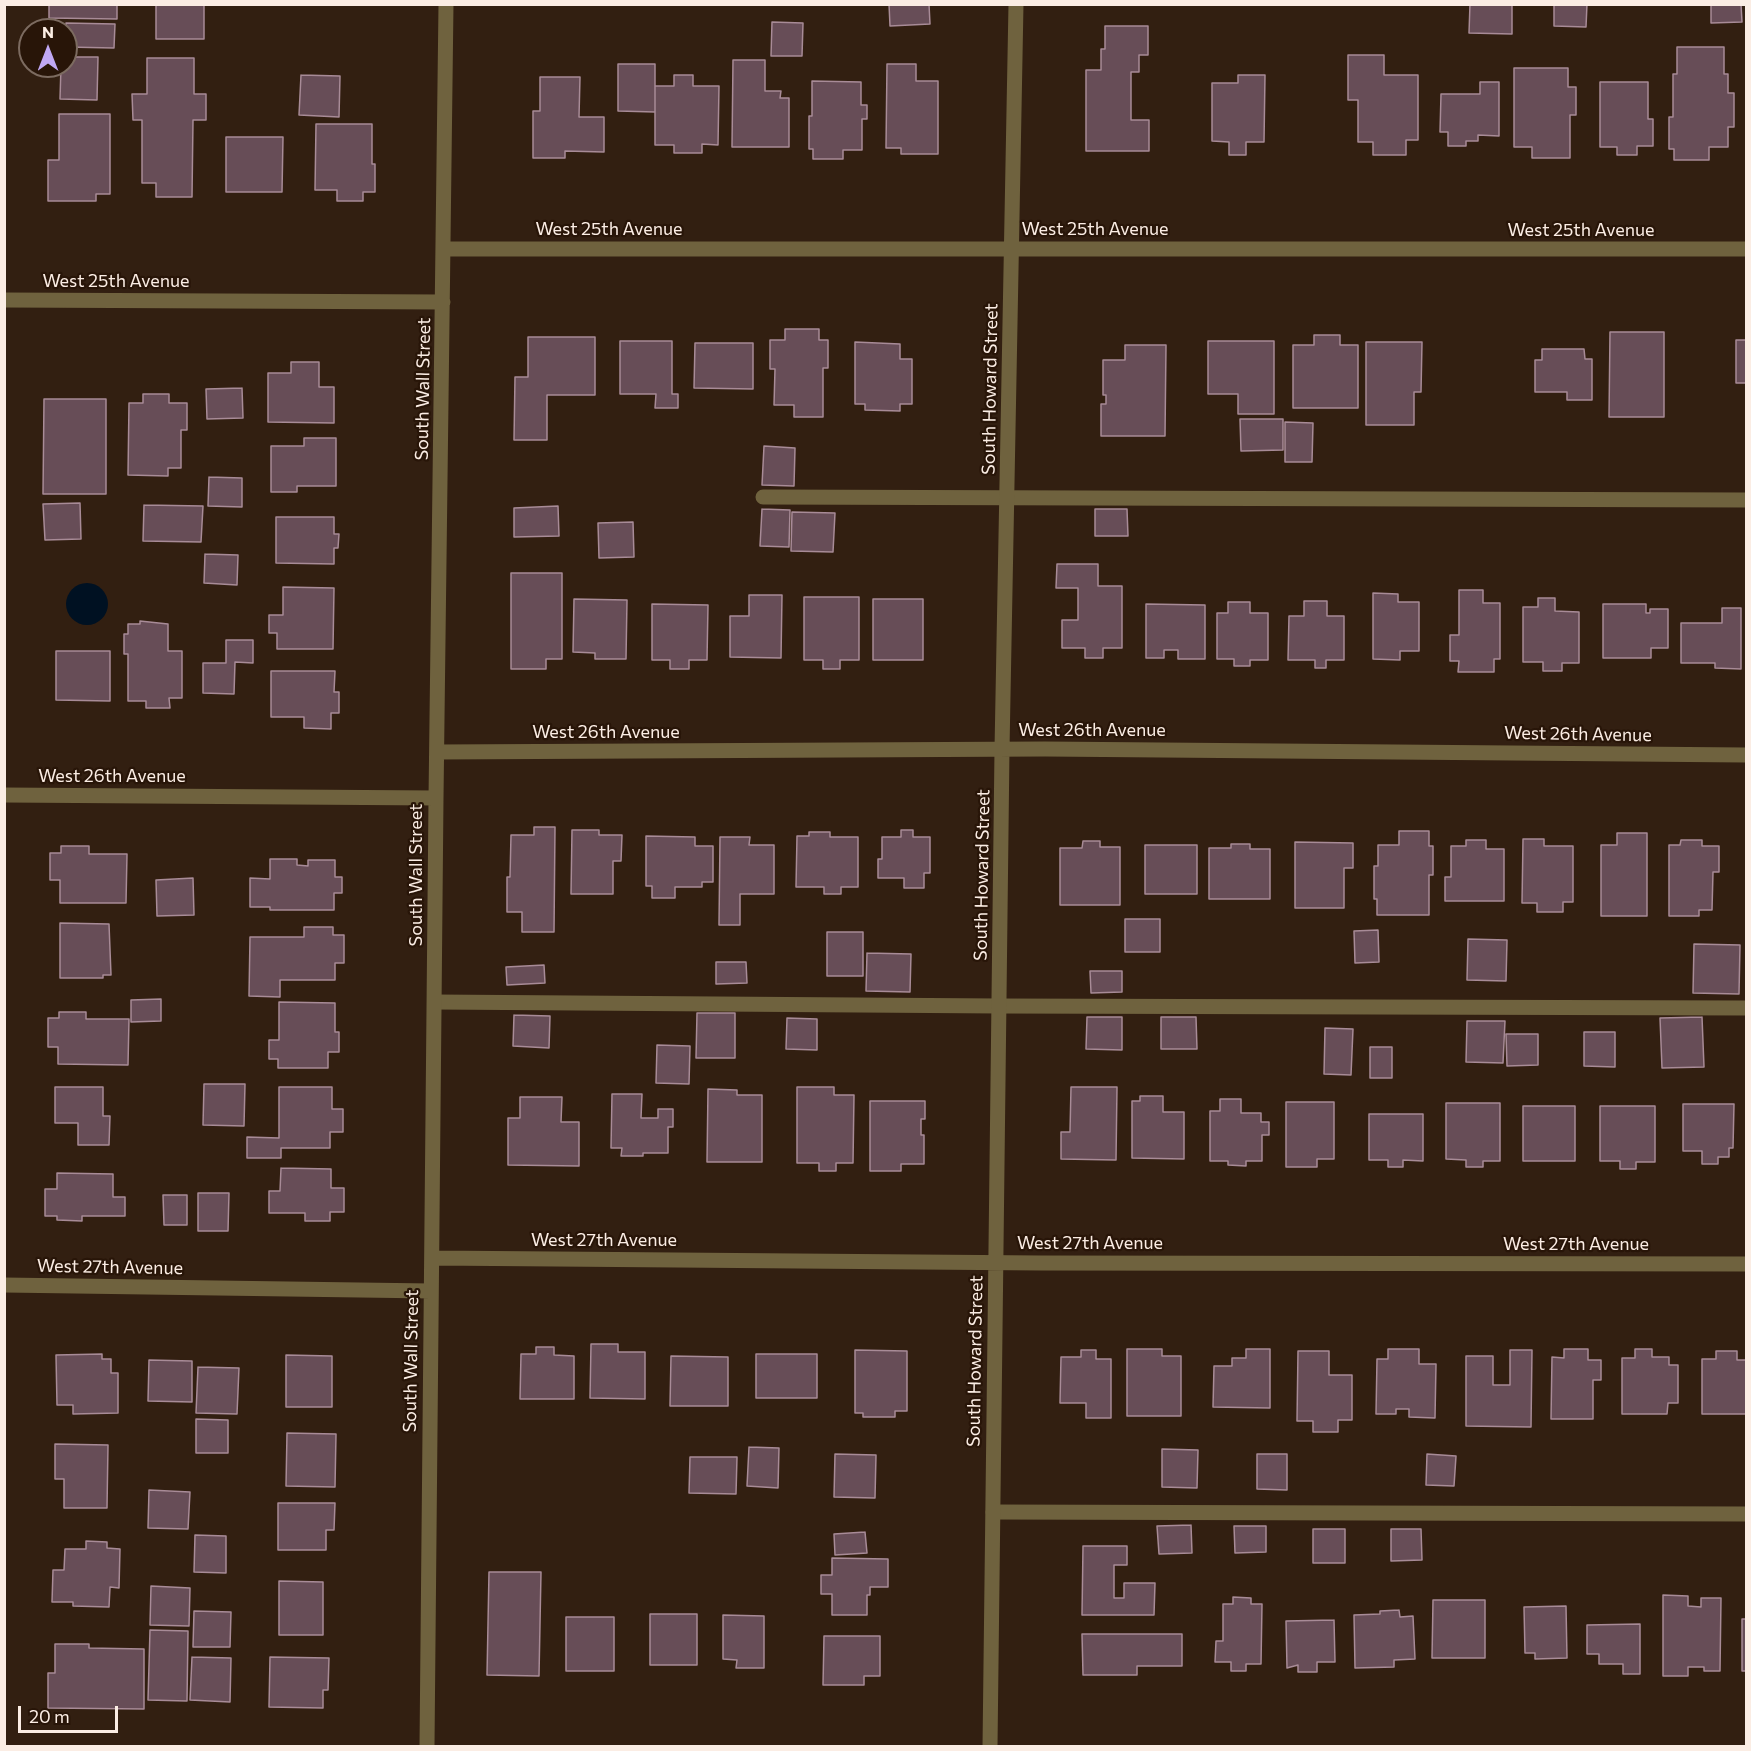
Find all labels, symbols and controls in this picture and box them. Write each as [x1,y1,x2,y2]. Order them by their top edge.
north arrow [18,18,78,78]
text: N [42,22,54,41]
street label: West 25th Avenue [535,218,683,240]
street label: West 25th Avenue [1021,218,1169,240]
street label: West 25th Avenue [1507,219,1655,241]
street label: West 25th Avenue [42,270,190,292]
street label: South Howard Street [978,303,1002,475]
street label: South Wall Street [411,317,435,461]
street label: West 26th Avenue [1018,719,1166,741]
street label: West 26th Avenue [532,721,680,743]
street label: West 26th Avenue [1504,722,1652,746]
street label: West 26th Avenue [38,765,186,787]
street label: South Howard Street [970,789,994,961]
street label: South Wall Street [405,804,427,946]
street label: West 27th Avenue [531,1229,677,1251]
street label: West 27th Avenue [1017,1232,1163,1254]
street label: West 27th Avenue [1503,1233,1649,1255]
street label: West 27th Avenue [37,1255,183,1279]
street label: South Howard Street [963,1275,987,1447]
street label: South Wall Street [399,1289,423,1433]
scale bar [21,1694,122,1732]
text: 20 m [29,1705,70,1727]

